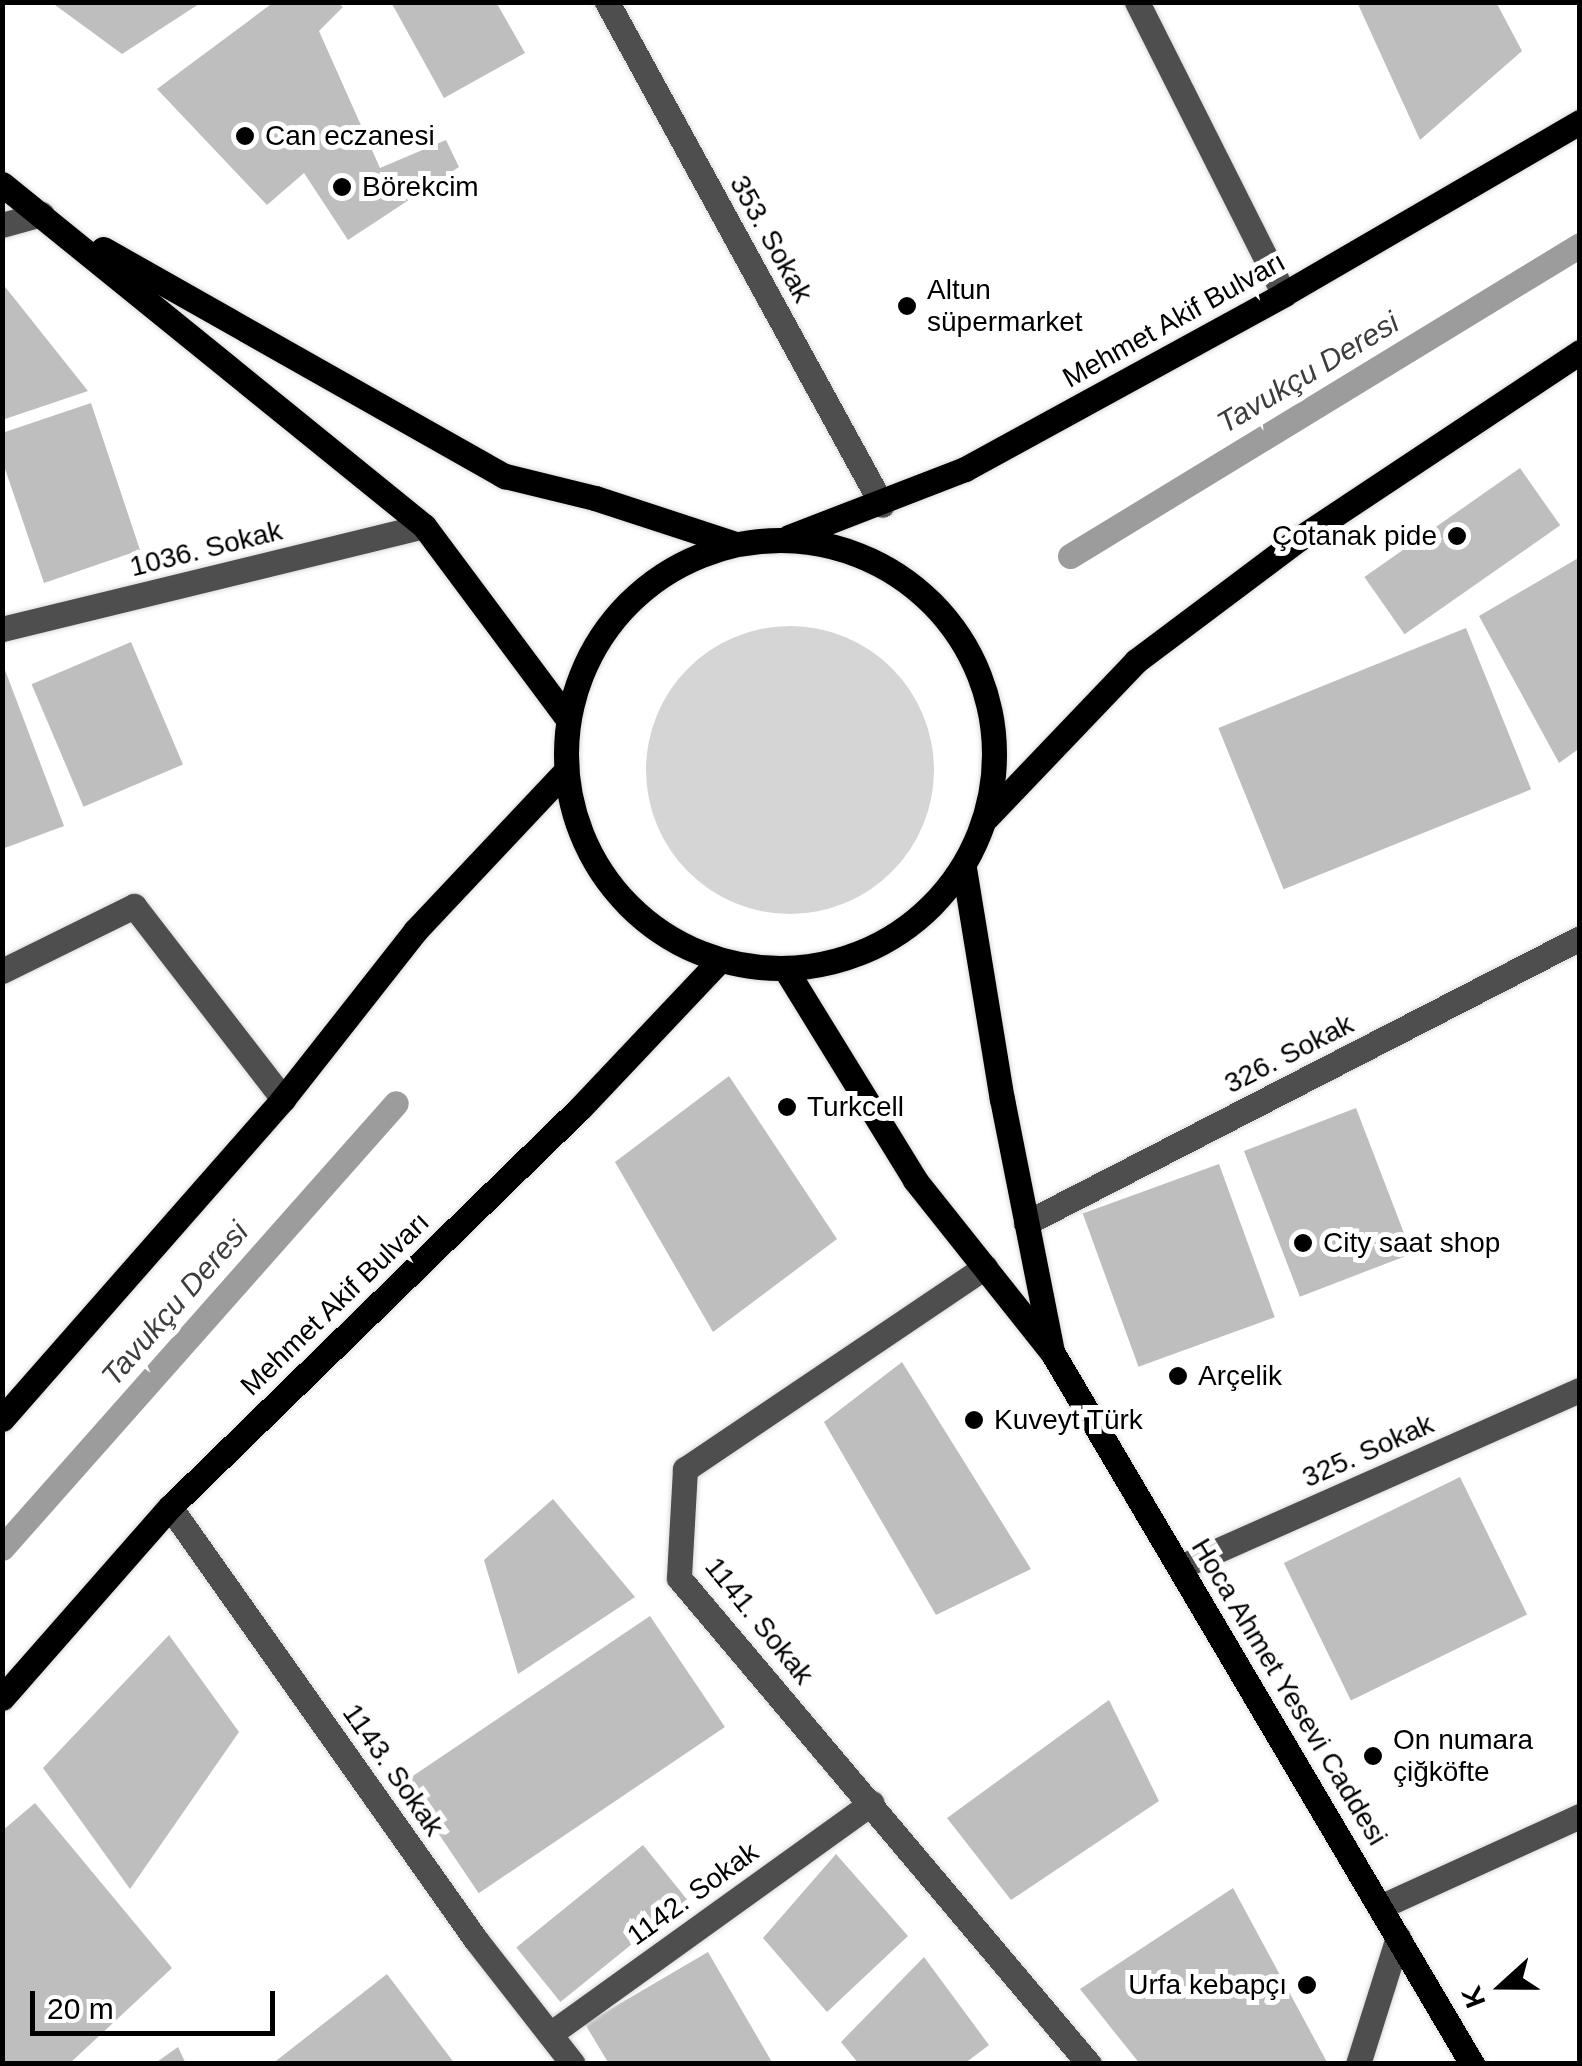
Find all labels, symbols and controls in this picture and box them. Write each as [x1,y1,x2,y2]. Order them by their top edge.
place label: Can eczanesi [265,119,435,153]
marker: Can eczanesi [234,125,256,147]
place label: Börekcim [362,170,479,204]
street label: 353. Sokak [722,170,820,308]
marker: Börekcim [331,176,353,198]
street label: Mehmet Akif Bulvarı [1056,245,1292,395]
place label: Altun süpermarket [927,273,1083,339]
marker: Altun süpermarket [896,295,918,317]
water label: Tavukçu Deresi [1211,305,1405,441]
street label: 1036. Sokak [126,514,286,584]
place label: Çotanak pide [1272,519,1437,553]
marker: Çotanak pide [1446,525,1468,547]
street label: 326. Sokak [1219,1007,1359,1101]
place label: Turkcell [807,1090,904,1124]
marker: Turkcell [776,1096,798,1118]
street label: Mehmet Akif Bulvarı [233,1205,437,1403]
water label: Tavukçu Deresi [94,1215,256,1393]
place label: City saat shop [1323,1226,1500,1260]
marker: City saat shop [1292,1232,1314,1254]
place label: Arçelik [1198,1359,1282,1393]
marker: Arçelik [1167,1365,1189,1387]
place label: Kuveyt Türk [994,1403,1143,1437]
street label: 325. Sokak [1297,1407,1439,1495]
marker: Kuveyt Türk [963,1409,985,1431]
street label: Hoca Ahmet Yesevi Caddesi [1183,1532,1395,1852]
street label: 1141. Sokak [698,1551,820,1691]
street label: 1143. Sokak [335,1697,451,1843]
place label: On numara çiğköfte [1393,1723,1533,1789]
marker: On numara çiğköfte [1362,1745,1384,1767]
street label: 1142. Sokak [621,1835,765,1953]
north arrow [1452,1936,1552,2036]
place label: Urfa kebapçı [1128,1968,1287,2002]
scale bar [35,1971,280,2033]
marker: Urfa kebapçı [1296,1974,1318,1996]
text: K [1455,1982,1492,2012]
text: 20 m [47,1992,114,2025]

